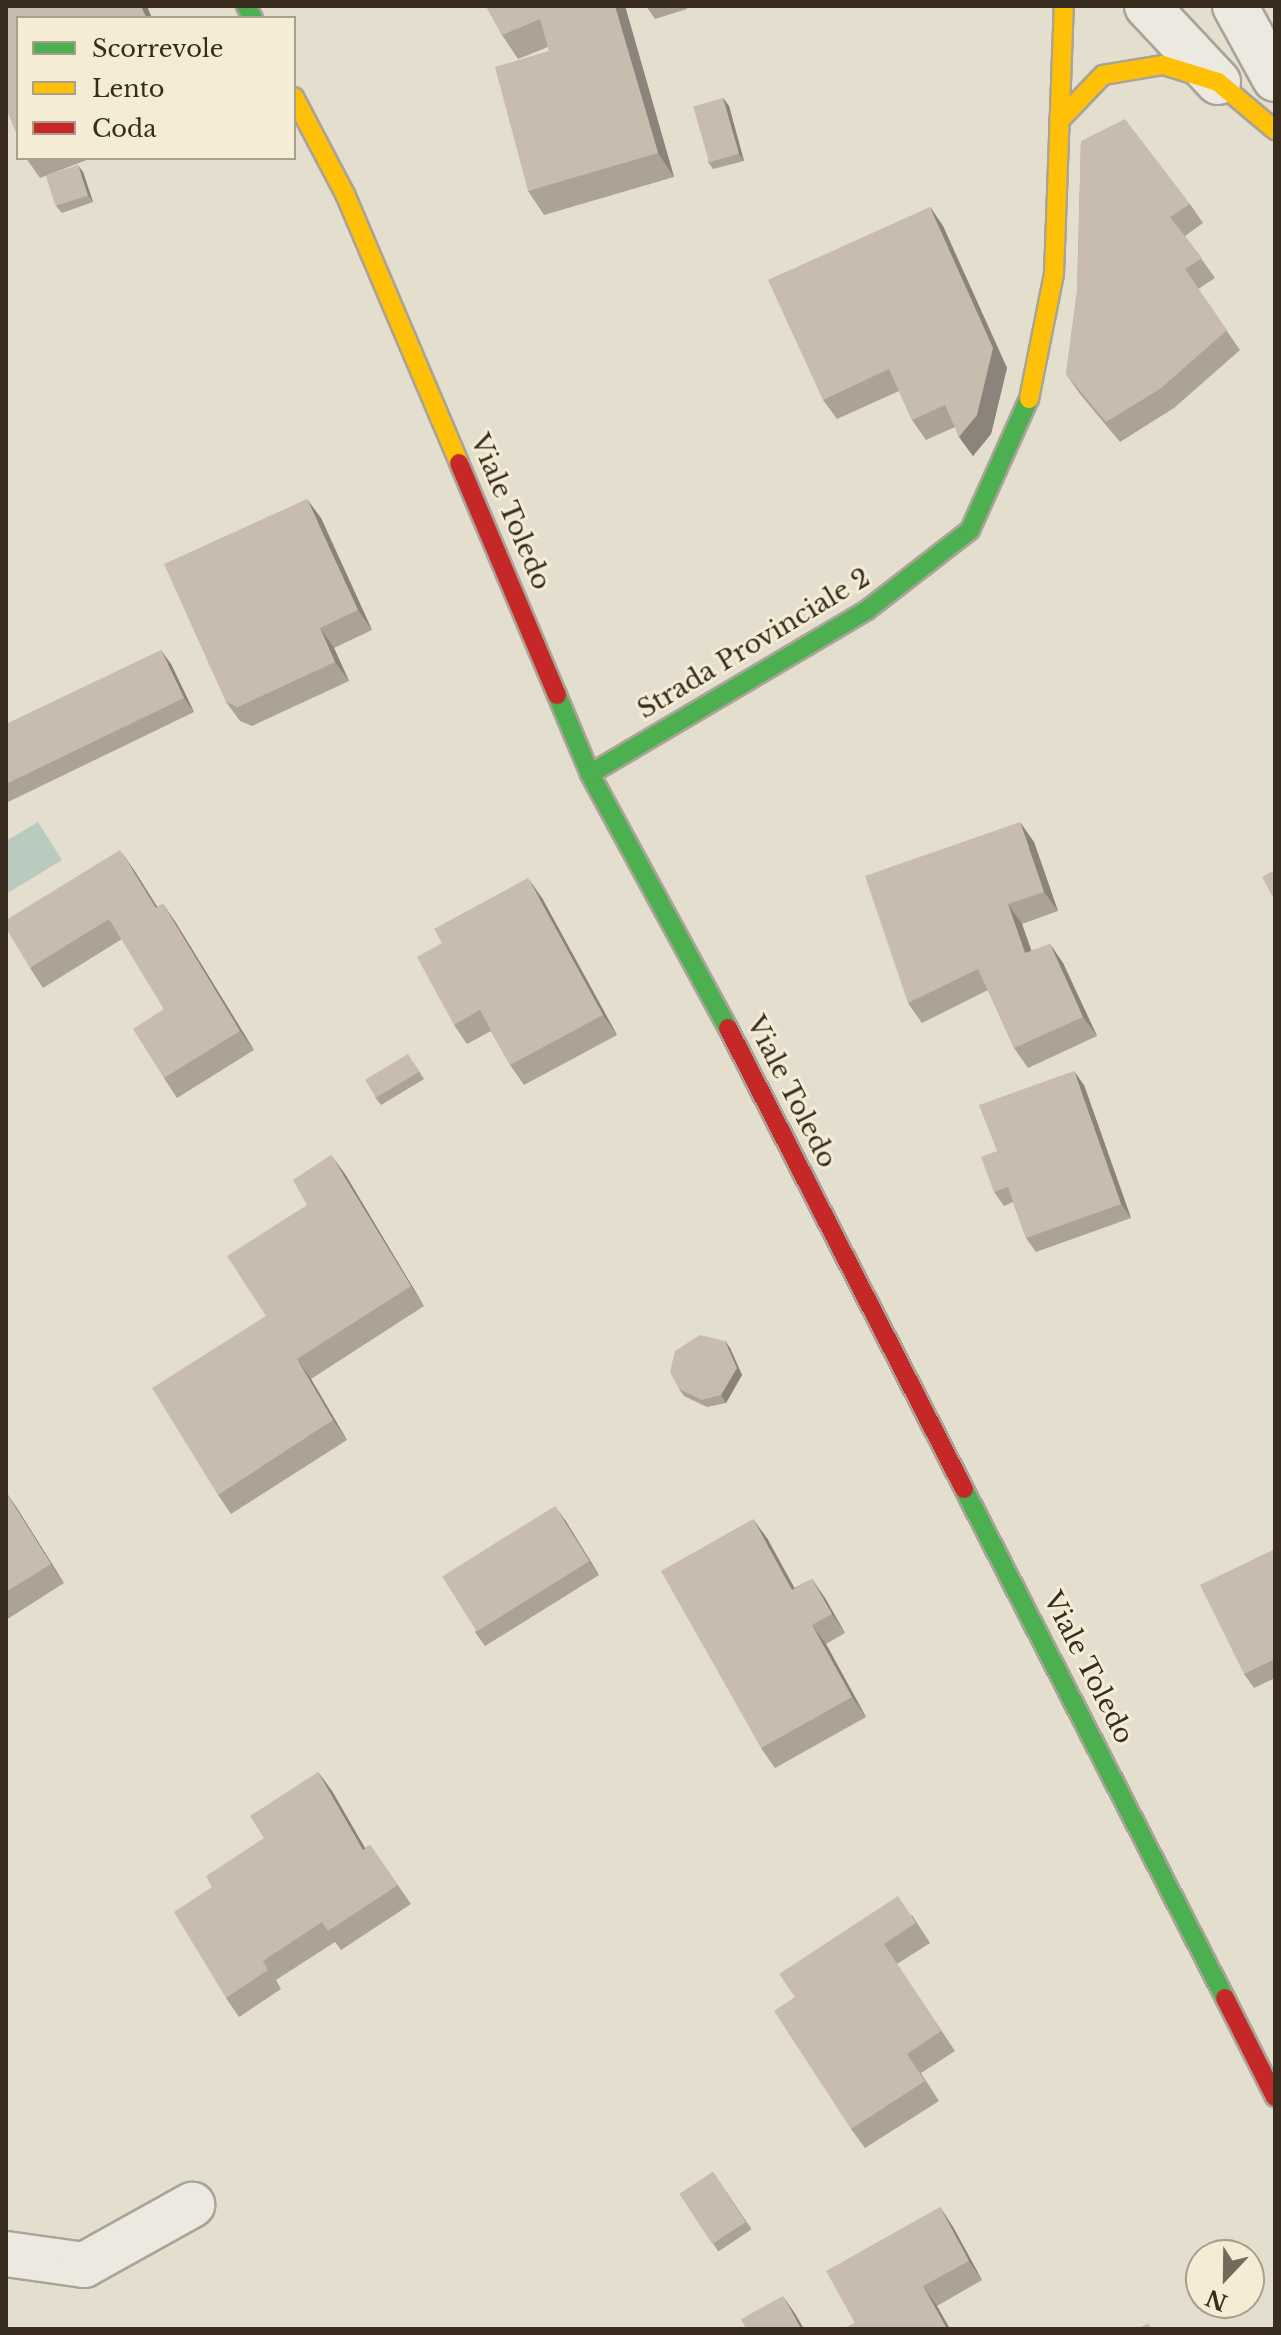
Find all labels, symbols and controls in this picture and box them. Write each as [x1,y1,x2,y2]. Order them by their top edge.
legend [16,16,296,160]
text: Scorrevole [92,34,223,63]
text: Lento [92,74,165,103]
text: Coda [92,114,156,143]
street label: Viale Toledo [463,429,557,595]
street label: Strada Provinciale 2 [632,562,876,726]
street label: Viale Toledo [739,1010,843,1174]
street label: Viale Toledo [1036,1586,1140,1750]
north arrow [1185,2239,1265,2319]
text: N [1202,2283,1231,2316]

